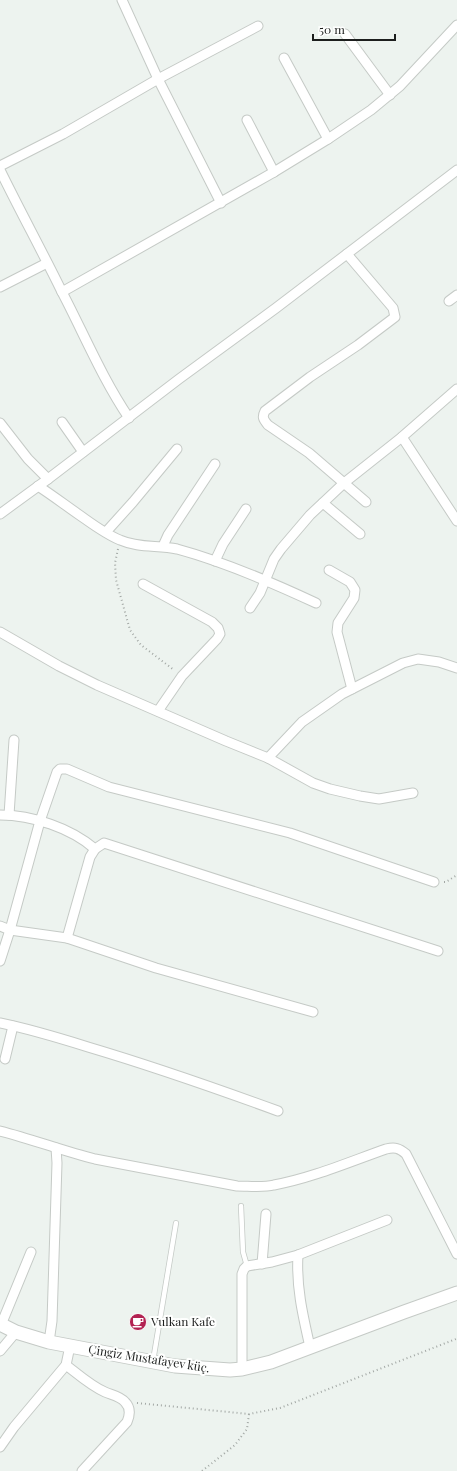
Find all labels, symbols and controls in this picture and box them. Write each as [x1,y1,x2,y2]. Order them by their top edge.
scale bar [313,16,395,42]
text: 50 m [319,21,345,37]
cafe icon: Vulkan Kafe [128,1312,148,1332]
place label: Vulkan Kafe [150,1313,215,1329]
street label: Çingiz Mustafayev küç. [87,1341,211,1376]

